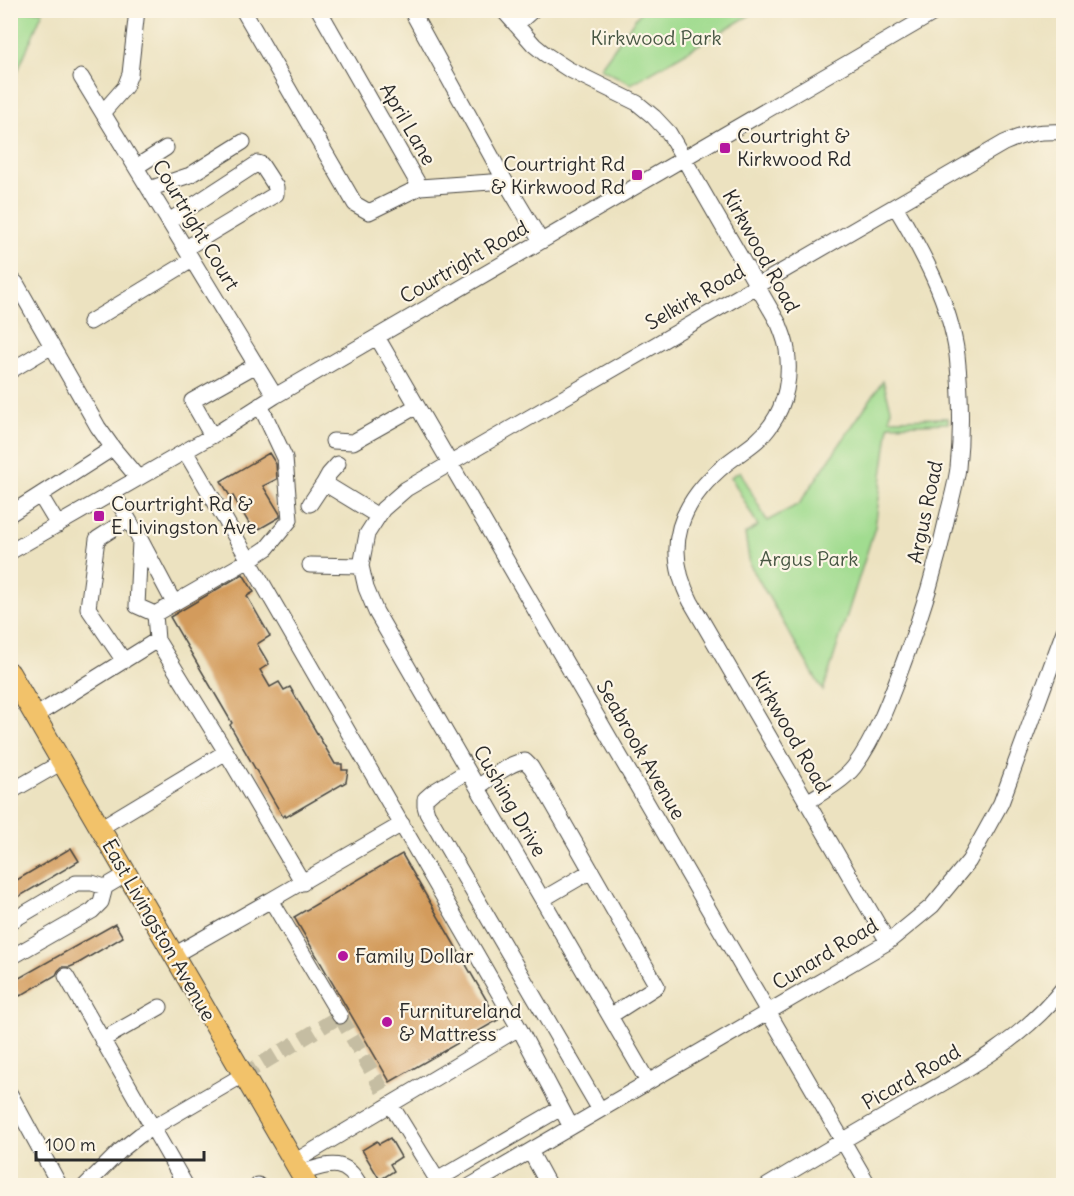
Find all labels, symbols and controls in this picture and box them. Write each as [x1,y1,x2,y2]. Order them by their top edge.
park label: Kirkwood Park [590,25,722,50]
street label: April Lane [375,78,442,169]
place label: Courtright & Kirkwood Rd [737,123,852,171]
marker: Courtright & Kirkwood Rd [718,141,732,155]
place label: Courtright Rd & Kirkwood Rd [491,151,625,199]
street label: Courtright Court [148,155,245,295]
marker: Courtright Rd & Kirkwood Rd [630,168,644,182]
street label: Kirkwood Road [717,185,806,317]
street label: Courtright Road [395,215,533,308]
street label: Selkirk Road [640,258,749,335]
street label: Argus Road [901,458,948,566]
place label: Courtright Rd & E Livingston Ave [111,491,256,539]
marker: Courtright Rd & E Livingston Ave [92,509,106,523]
park label: Argus Park [760,546,858,571]
street label: Kirkwood Road [746,666,837,797]
street label: Seabrook Avenue [591,676,691,824]
street label: Cushing Drive [468,741,552,861]
street label: East Livingston Avenue [97,834,222,1025]
street label: Cunard Road [767,912,882,995]
place label: Family Dollar [355,943,473,968]
marker: Family Dollar [336,949,350,963]
place label: Furnitureland & Mattress [399,998,522,1046]
marker: Furnitureland & Mattress [380,1015,394,1029]
street label: Picard Road [857,1038,965,1115]
scale bar [36,1124,204,1162]
text: 100 m [45,1133,96,1156]

